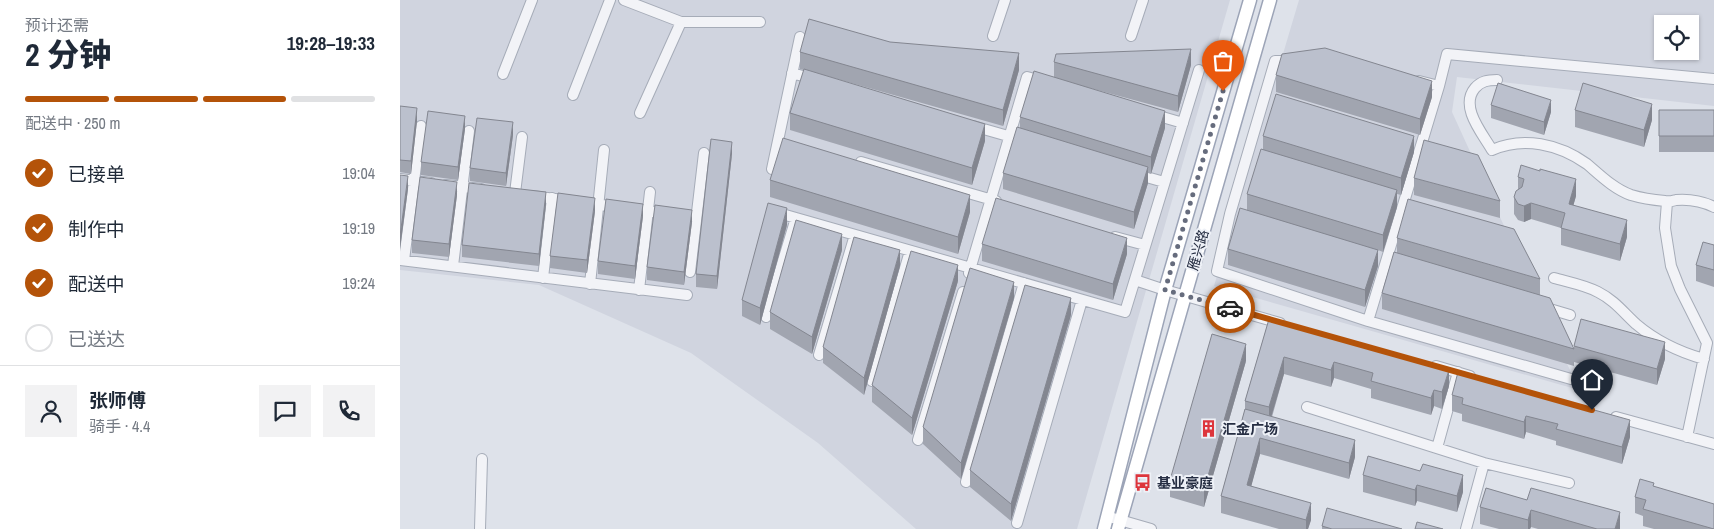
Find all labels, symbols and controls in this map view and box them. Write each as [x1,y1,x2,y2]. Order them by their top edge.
text: 预计还需 [25,14,89,36]
map controls [1654,15,1699,60]
button: locate [1654,15,1699,60]
text: 19:28–19:33 [287,30,375,56]
text: 2 分钟 [25,33,111,76]
pin [1202,40,1244,91]
icon: bag [1209,47,1237,75]
text: 配送中 · 250 m [25,112,120,134]
icon: check [25,159,53,187]
text: 已接单 [68,161,125,187]
text: 19:04 [342,162,375,184]
icon: check [25,214,53,242]
text: 制作中 [68,216,125,242]
text: 19:19 [342,217,375,239]
street label: 雁兴路 [1184,227,1212,273]
icon: check [25,269,53,297]
text: 配送中 [68,271,125,297]
text: 19:24 [342,272,375,294]
courier [1205,283,1255,333]
icon: car [1216,294,1244,322]
text: 已送达 [68,326,125,352]
pin [1571,359,1613,410]
icon: home [1578,366,1606,394]
button: person [25,385,77,437]
button: chat [259,385,311,437]
button: phone [323,385,375,437]
text: 张师傅 [89,387,146,413]
text: 骑手 · 4.4 [89,415,150,437]
building icon: 汇金广场 [1198,419,1218,439]
place label: 汇金广场 [1222,420,1278,438]
bus stop icon: 基业豪庭 [1133,473,1153,493]
place label: 基业豪庭 [1157,474,1213,492]

